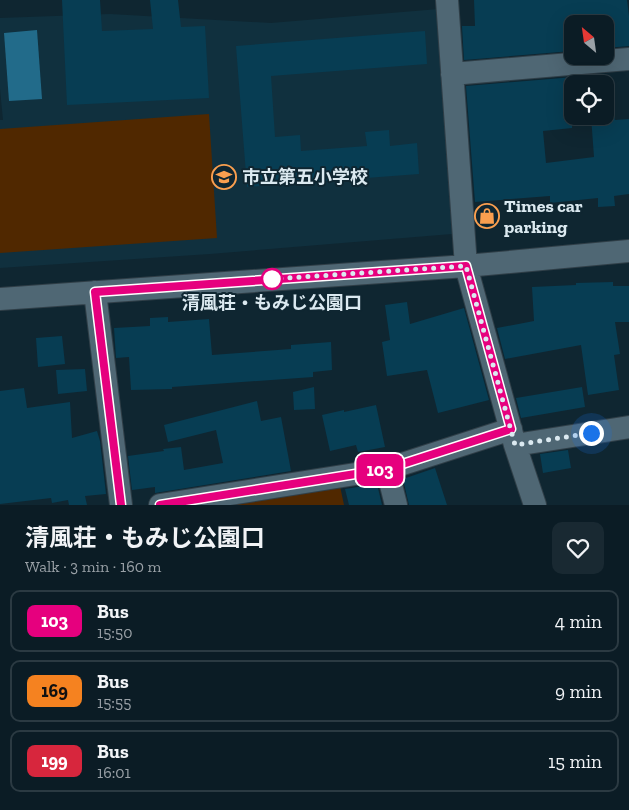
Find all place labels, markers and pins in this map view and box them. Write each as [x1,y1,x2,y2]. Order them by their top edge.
school or university icon: 市立第五小学校 [211,164,237,190]
place label: 市立第五小学校 [242,166,368,188]
place label: Times car parking [504,195,583,238]
shop icon: Times car parking [474,203,500,229]
marker: 清風荘・もみじ公園口 [261,268,283,290]
place label: 清風荘・もみじ公園口 [182,292,362,314]

